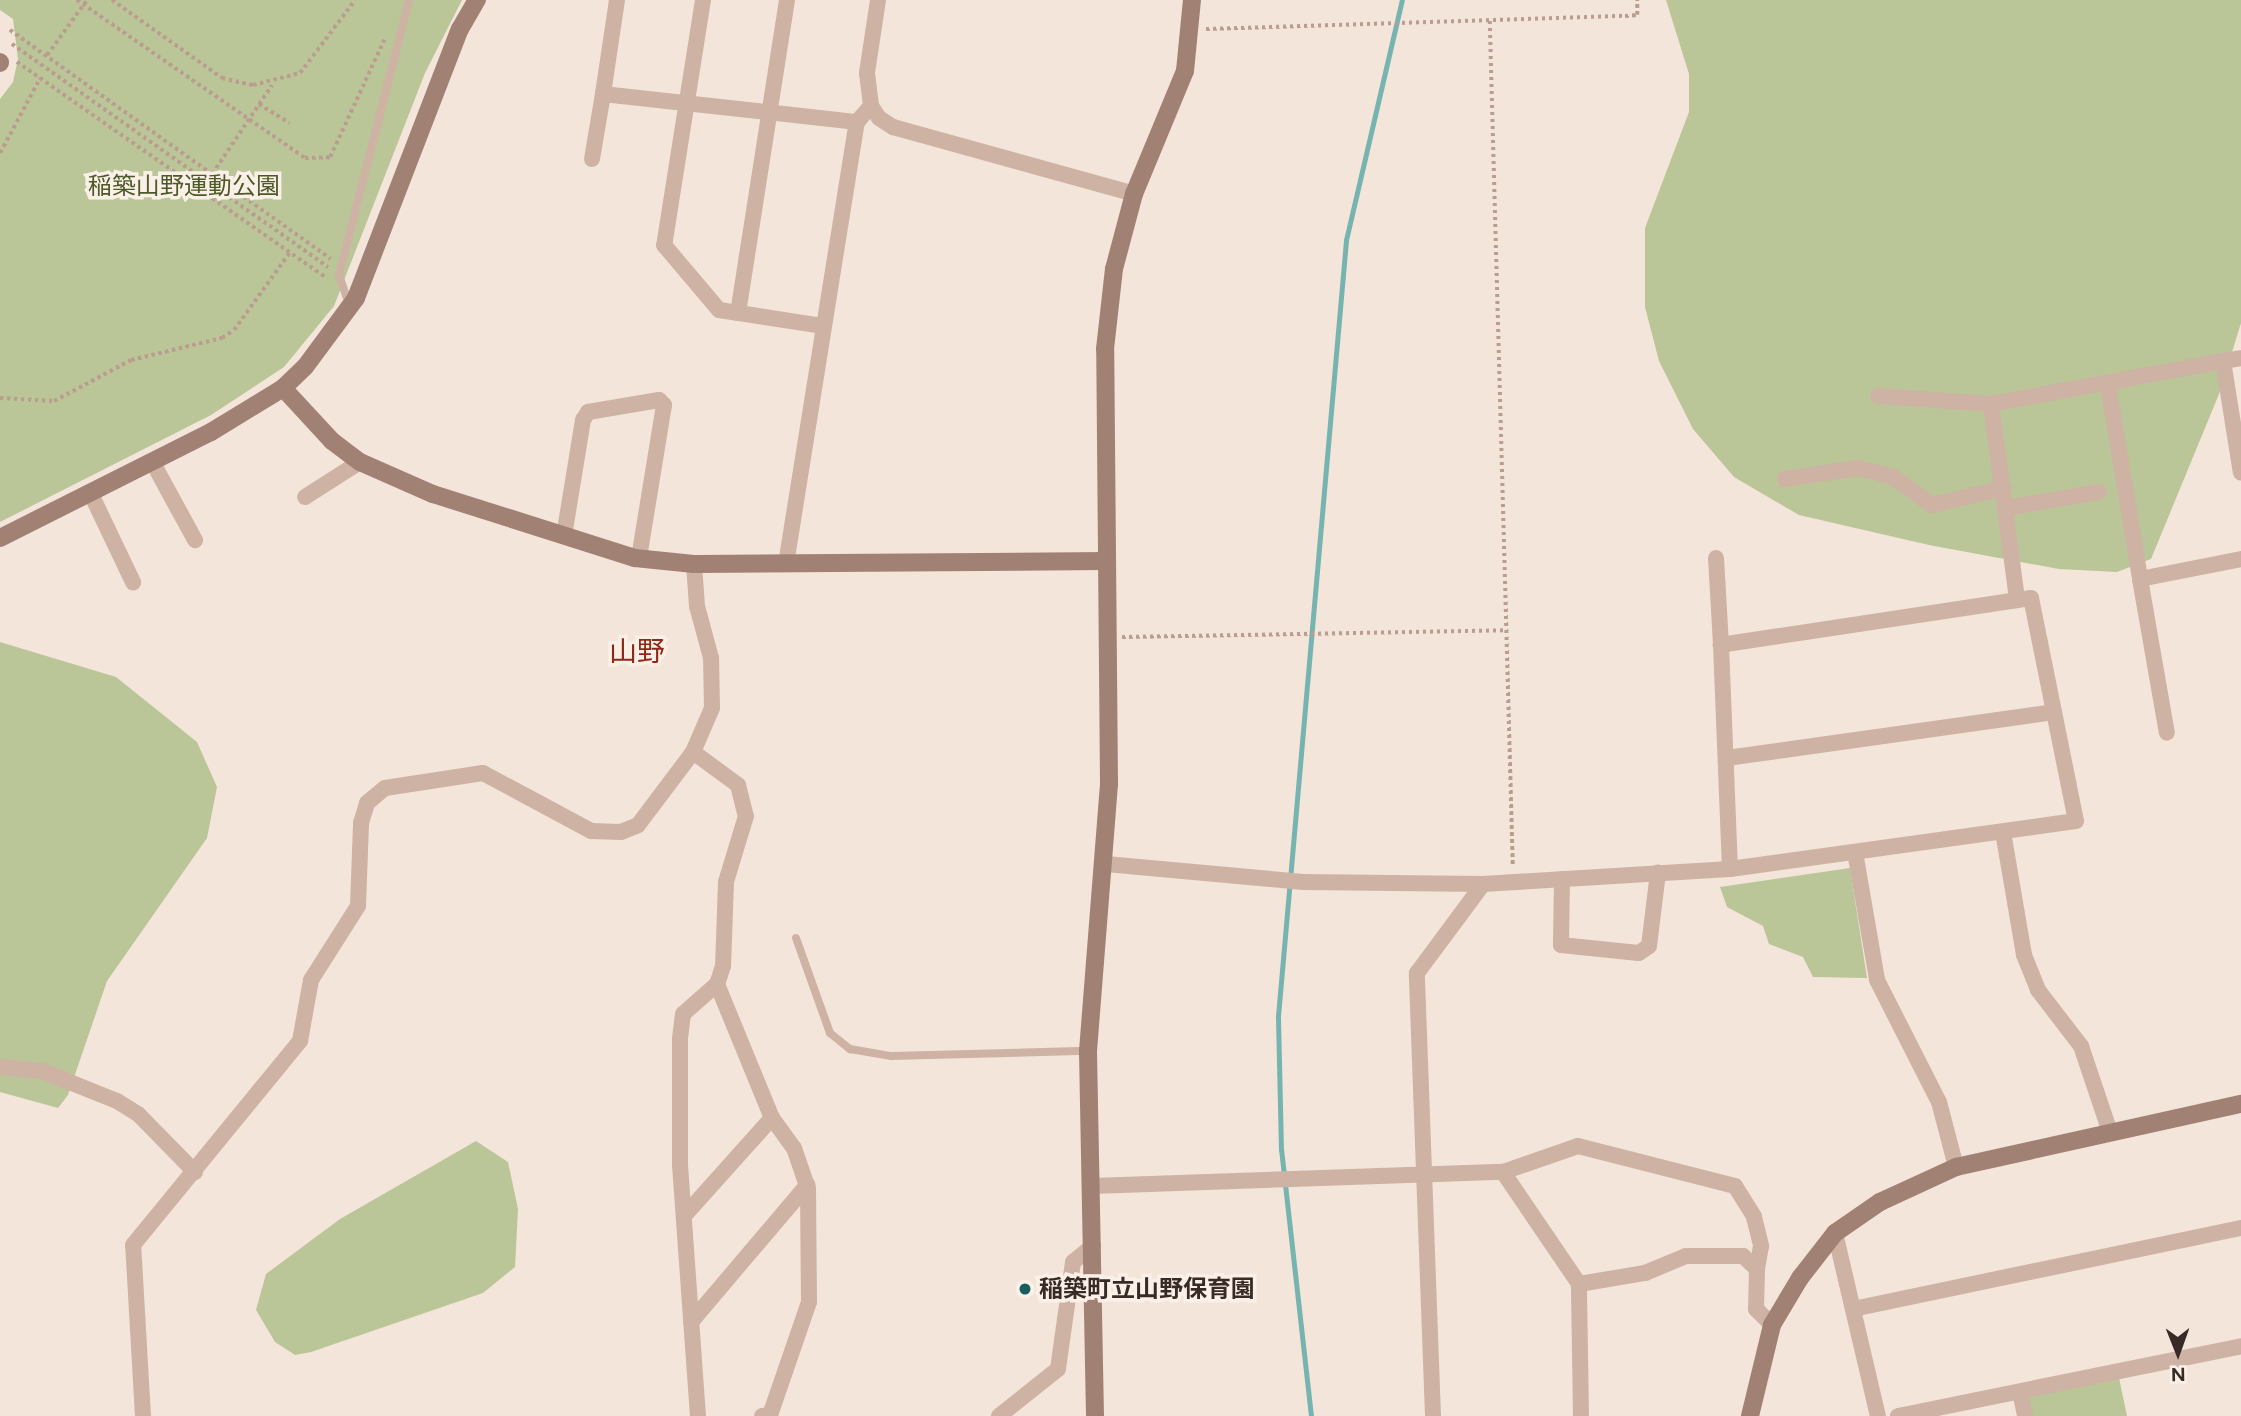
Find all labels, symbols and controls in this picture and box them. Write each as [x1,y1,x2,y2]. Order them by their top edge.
park label: 稲築山野運動公園 [88,172,280,200]
district label: 山野 [609,634,665,668]
place label: 稲築町立山野保育園 [1039,1275,1255,1303]
marker: 稲築町立山野保育園 [1017,1281,1033,1297]
north arrow [2143,1318,2213,1388]
text: N [2171,1363,2186,1386]

